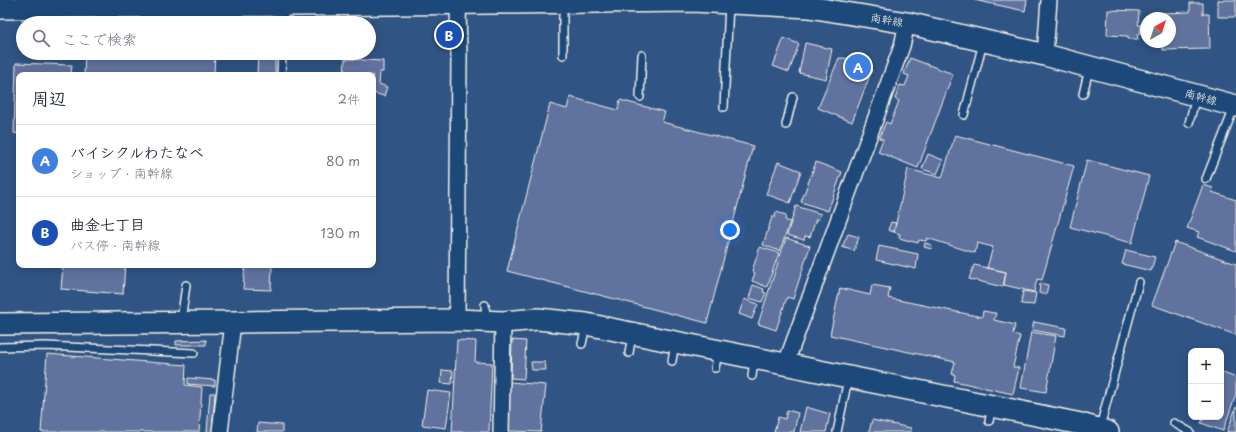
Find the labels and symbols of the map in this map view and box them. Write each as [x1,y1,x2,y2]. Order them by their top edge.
street label: 南幹線 [869,9,905,30]
north arrow [1140,12,1176,48]
pin: B [436,20,462,50]
pin: A [845,52,871,82]
street label: 南幹線 [1183,84,1219,109]
your location [720,220,740,240]

